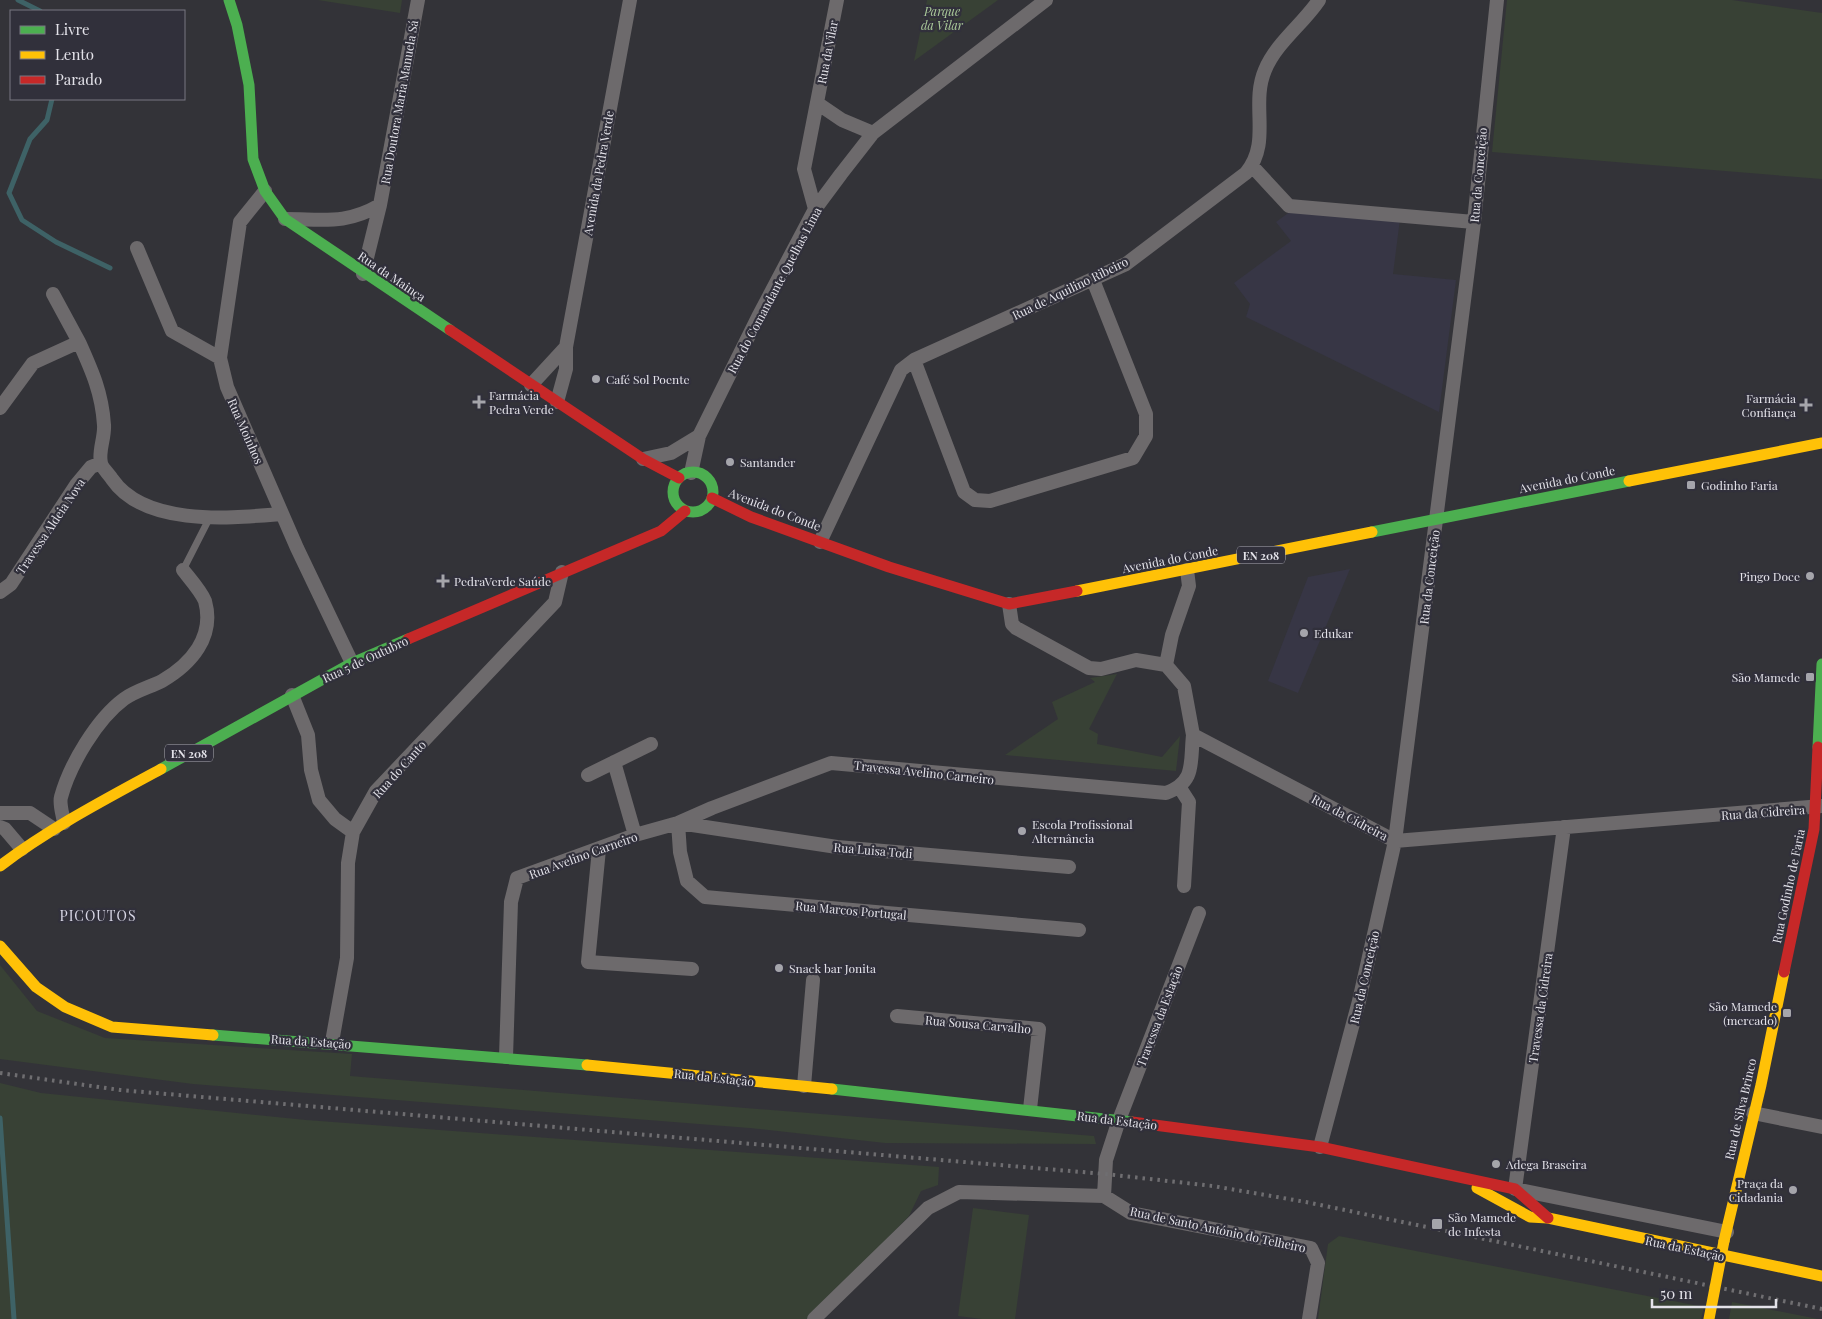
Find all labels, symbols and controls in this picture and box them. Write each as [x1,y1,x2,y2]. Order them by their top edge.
park label: Parque da Vilar [921,3,964,33]
legend [10,10,185,100]
street label: Rua da Vilar [813,18,841,85]
text: Livre [55,19,90,39]
street label: Rua Doutora Maria Manuela Sá [377,19,421,185]
text: Lento [55,44,94,64]
text: Parado [55,69,102,89]
street label: Avenida da Pedra Verde [579,109,617,238]
street label: Rua da Conceição [1466,126,1490,223]
street label: Rua do Comandante Quelhas Lima [723,204,825,376]
street label: Rua da Mainça [355,247,429,305]
street label: Rua de Aquilino Ribeiro [1009,253,1131,323]
place label: Café Sol Poente [606,371,689,387]
marker: Café Sol Poente [590,373,602,385]
place label: Farmácia Pedra Verde [489,387,554,417]
place label: Farmácia Confiança [1742,390,1796,420]
street label: Rua Moínhos [224,396,268,466]
marker: Farmácia Pedra Verde [473,396,485,408]
marker: Farmácia Confiança [1800,399,1812,411]
place label: Santander [740,454,796,470]
marker: Santander [724,456,736,468]
street label: Avenida do Conde [1517,462,1616,496]
street label: Travessa Aldeia Nova [12,475,88,577]
place label: Godinho Faria [1701,477,1778,493]
marker: Godinho Faria [1685,479,1697,491]
street label: Avenida do Conde [726,484,823,534]
street label: Rua da Conceição [1415,528,1443,625]
street label: Avenida do Conde [1120,542,1219,576]
road number: EN 208 [1237,546,1285,564]
place label: Pingo Doce [1739,568,1800,584]
marker: Pingo Doce [1804,570,1816,582]
place label: PedraVerde Saúde [454,573,551,589]
marker: PedraVerde Saúde [436,574,450,588]
place label: Edukar [1314,625,1354,641]
marker: Edukar [1298,627,1310,639]
street label: Rua 5 de Outubro [320,632,411,686]
place label: São Mamede [1732,669,1800,685]
marker: São Mamede [1804,671,1816,683]
street label: Rua do Canto [369,736,429,801]
road number: EN 208 [165,744,213,761]
street label: Travessa Avelino Carneiro [853,757,995,787]
street label: Rua da Cidreira [1309,790,1391,844]
street label: Rua da Cidreira [1720,801,1806,823]
place label: Escola Profissional Alternância [1031,816,1133,846]
marker: Escola Profissional Alternância [1016,825,1028,837]
street label: Rua Godinho de Faria [1768,827,1808,945]
street label: Rua Avelino Carneiro [527,828,640,882]
street label: Rua Luisa Todi [833,839,914,861]
street label: Rua Marcos Portugal [795,897,908,923]
district label: PICOUTOS [60,906,136,925]
street label: Rua da Conceição [1346,928,1383,1025]
street label: Travessa da Cidreira [1524,952,1556,1064]
place label: Snack bar Jonita [789,960,876,976]
marker: Snack bar Jonita [773,962,785,974]
street label: Travessa da Estação [1132,963,1186,1069]
place label: São Mamede (mercado) [1709,998,1777,1028]
marker: São Mamede (mercado) [1781,1007,1793,1019]
street label: Rua Sousa Carvalho [924,1011,1032,1037]
street label: Rua da Estação [270,1030,352,1052]
street label: Rua de Silva Brinco [1721,1056,1760,1161]
street label: Rua da Estação [673,1065,755,1089]
street label: Rua da Estação [1076,1107,1158,1133]
place label: Adega Braseira [1505,1156,1587,1172]
marker: Adega Braseira [1490,1158,1502,1170]
place label: Praça da Cidadania [1729,1175,1783,1205]
marker: Praça da Cidadania [1787,1184,1799,1196]
street label: Rua de Santo António do Telheiro [1129,1203,1308,1256]
place label: São Mamede de Infesta [1448,1209,1516,1239]
marker: São Mamede de Infesta [1430,1217,1444,1231]
street label: Rua da Estação [1644,1232,1727,1264]
scale bar [1652,1276,1776,1308]
text: 50 m [1660,1283,1693,1303]

